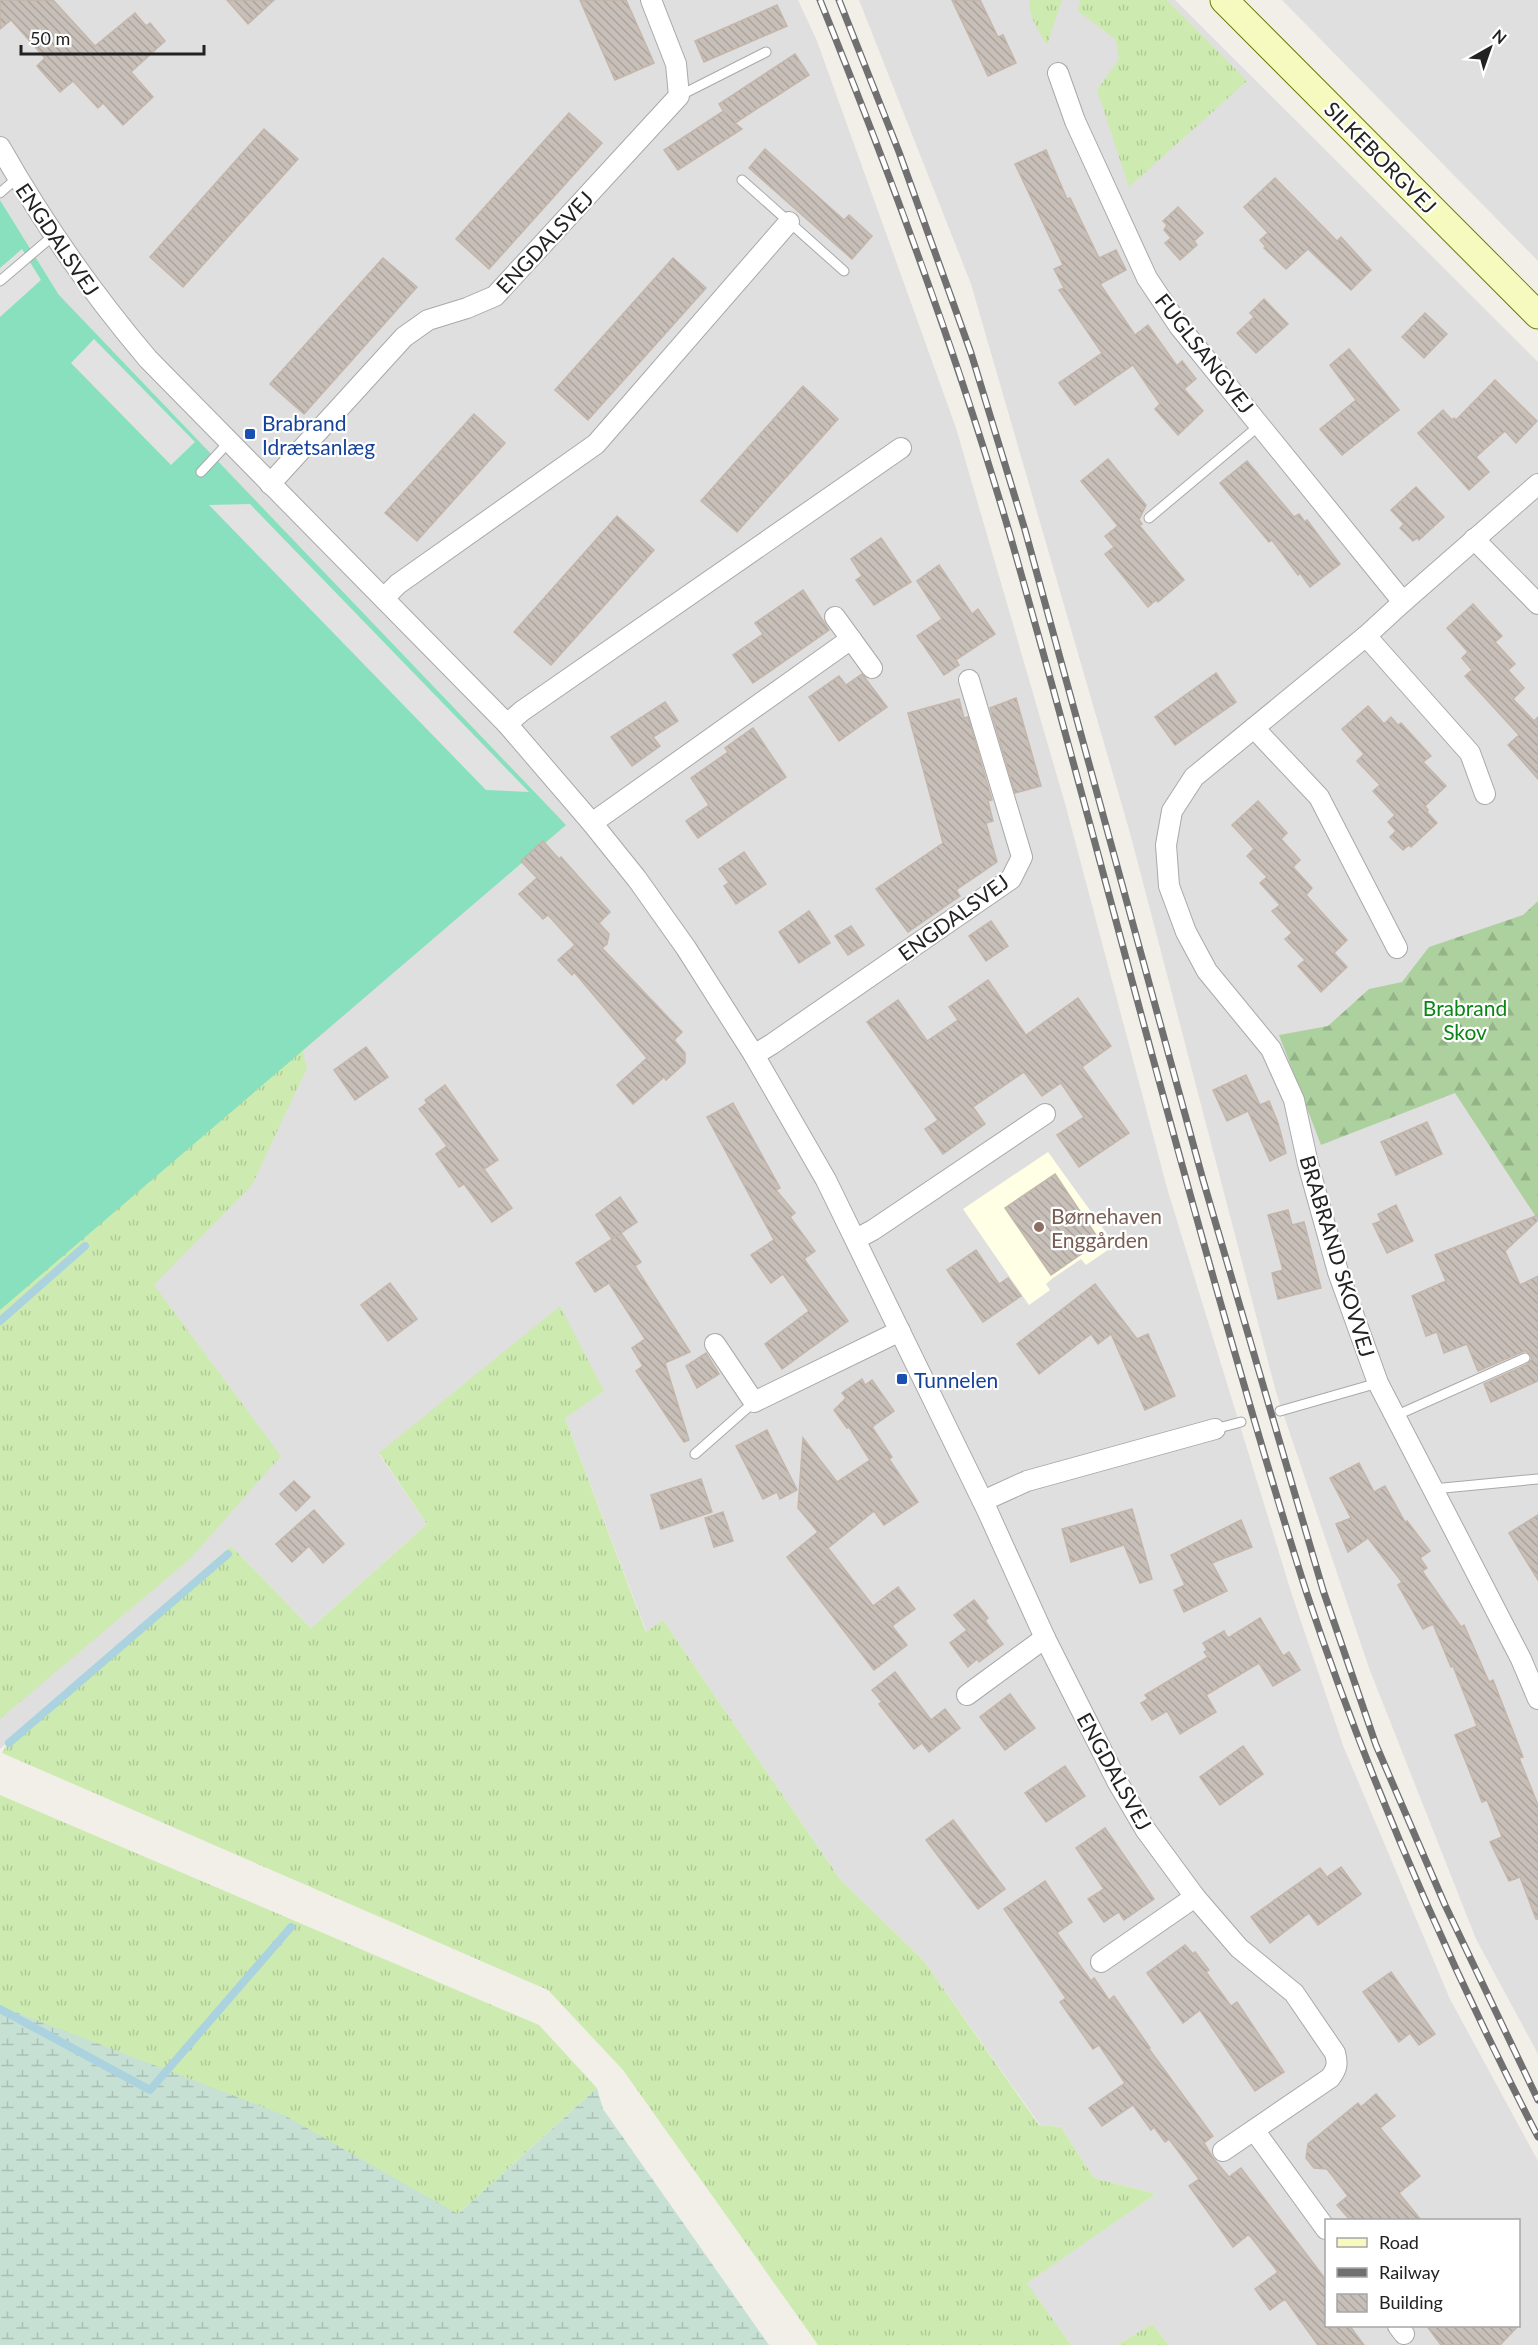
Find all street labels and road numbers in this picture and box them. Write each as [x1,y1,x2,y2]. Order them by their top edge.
street label: SILKEBORGVEJ [1320,96,1442,218]
street label: ENGDALSVEJ [11,178,105,300]
street label: ENGDALSVEJ [490,186,598,298]
street label: FUGLSANGVEJ [1150,288,1260,418]
street label: ENGDALSVEJ [893,869,1013,965]
street label: BRABRAND SKOVVEJ [1295,1152,1381,1360]
street label: ENGDALSVEJ [1072,1708,1158,1834]

